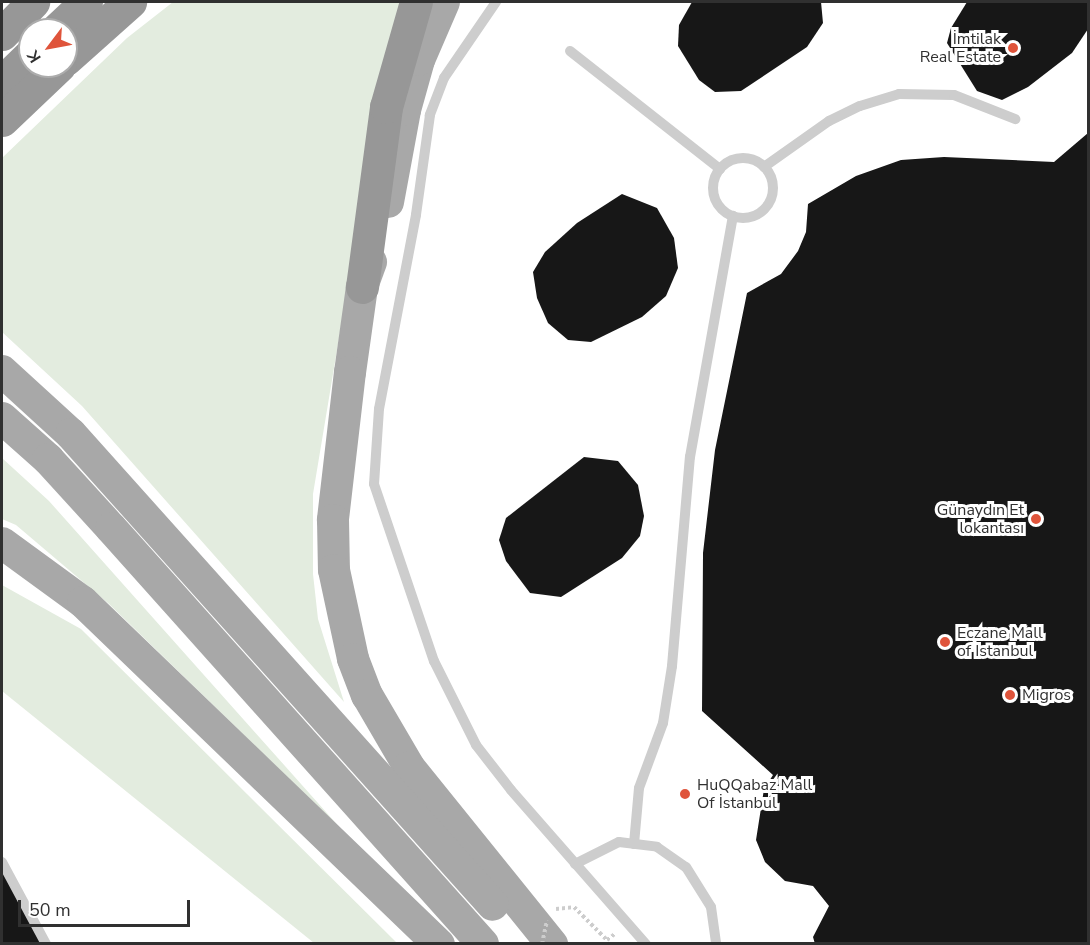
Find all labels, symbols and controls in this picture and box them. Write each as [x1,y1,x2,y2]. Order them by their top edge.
north arrow [18,18,78,78]
place label: İmtilak Real Estate [920,29,1001,67]
marker: İmtilak Real Estate [1006,41,1020,55]
text: K [22,46,47,67]
place label: Günaydın Et lokantası [937,500,1024,538]
marker: Günaydın Et lokantası [1029,512,1043,526]
place label: Eczane Mall of Istanbul [957,623,1043,661]
marker: Eczane Mall of Istanbul [938,635,952,649]
place label: Migros [1022,685,1071,705]
marker: Migros [1003,688,1017,702]
place label: HuQQabaz Mall Of İstanbul [697,775,812,813]
marker: HuQQabaz Mall Of İstanbul [678,787,692,801]
scale bar [21,888,194,926]
text: 50 m [29,898,71,922]

